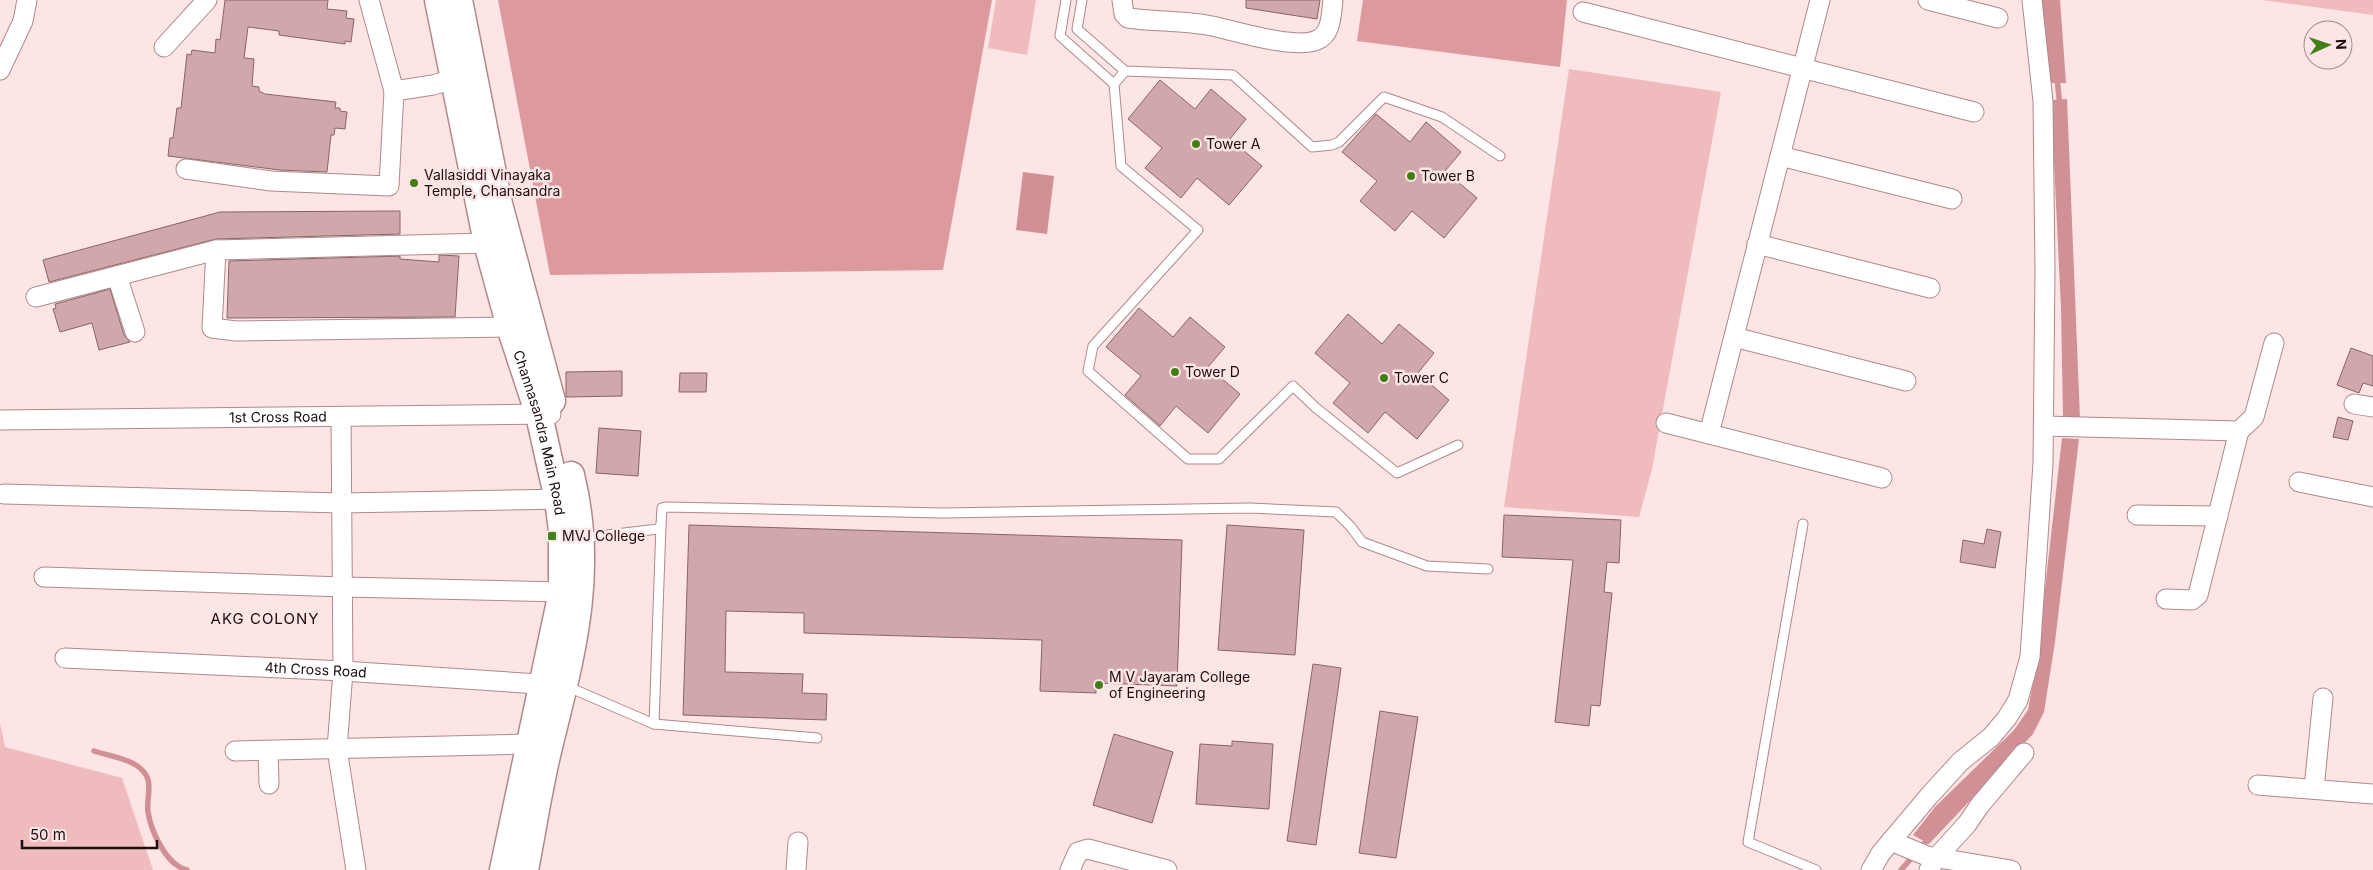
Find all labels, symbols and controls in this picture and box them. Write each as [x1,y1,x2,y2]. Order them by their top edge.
north arrow [2303,20,2353,70]
text: N [2333,39,2350,50]
place label: Tower A [1206,135,1261,152]
marker: Tower A [1190,138,1202,150]
place label: Vallasiddi Vinayaka Temple, Chansandra [424,166,560,199]
place label: Tower B [1421,167,1475,184]
marker: Tower B [1405,170,1417,182]
marker: Vallasiddi Vinayaka Temple, Chansandra [408,177,420,189]
street label: Channasandra Main Road [510,348,569,516]
place label: Tower D [1185,363,1240,380]
marker: Tower D [1169,366,1181,378]
place label: Tower C [1394,369,1449,386]
marker: Tower C [1378,372,1390,384]
street label: 1st Cross Road [229,407,327,426]
place label: MVJ College [562,527,645,544]
marker: MVJ College [546,530,558,542]
district label: AKG COLONY [211,609,319,628]
street label: 4th Cross Road [264,658,367,681]
place label: M V Jayaram College of Engineering [1109,668,1250,701]
marker: M V Jayaram College of Engineering [1093,679,1105,691]
scale bar [22,818,158,850]
text: 50 m [30,825,66,844]

